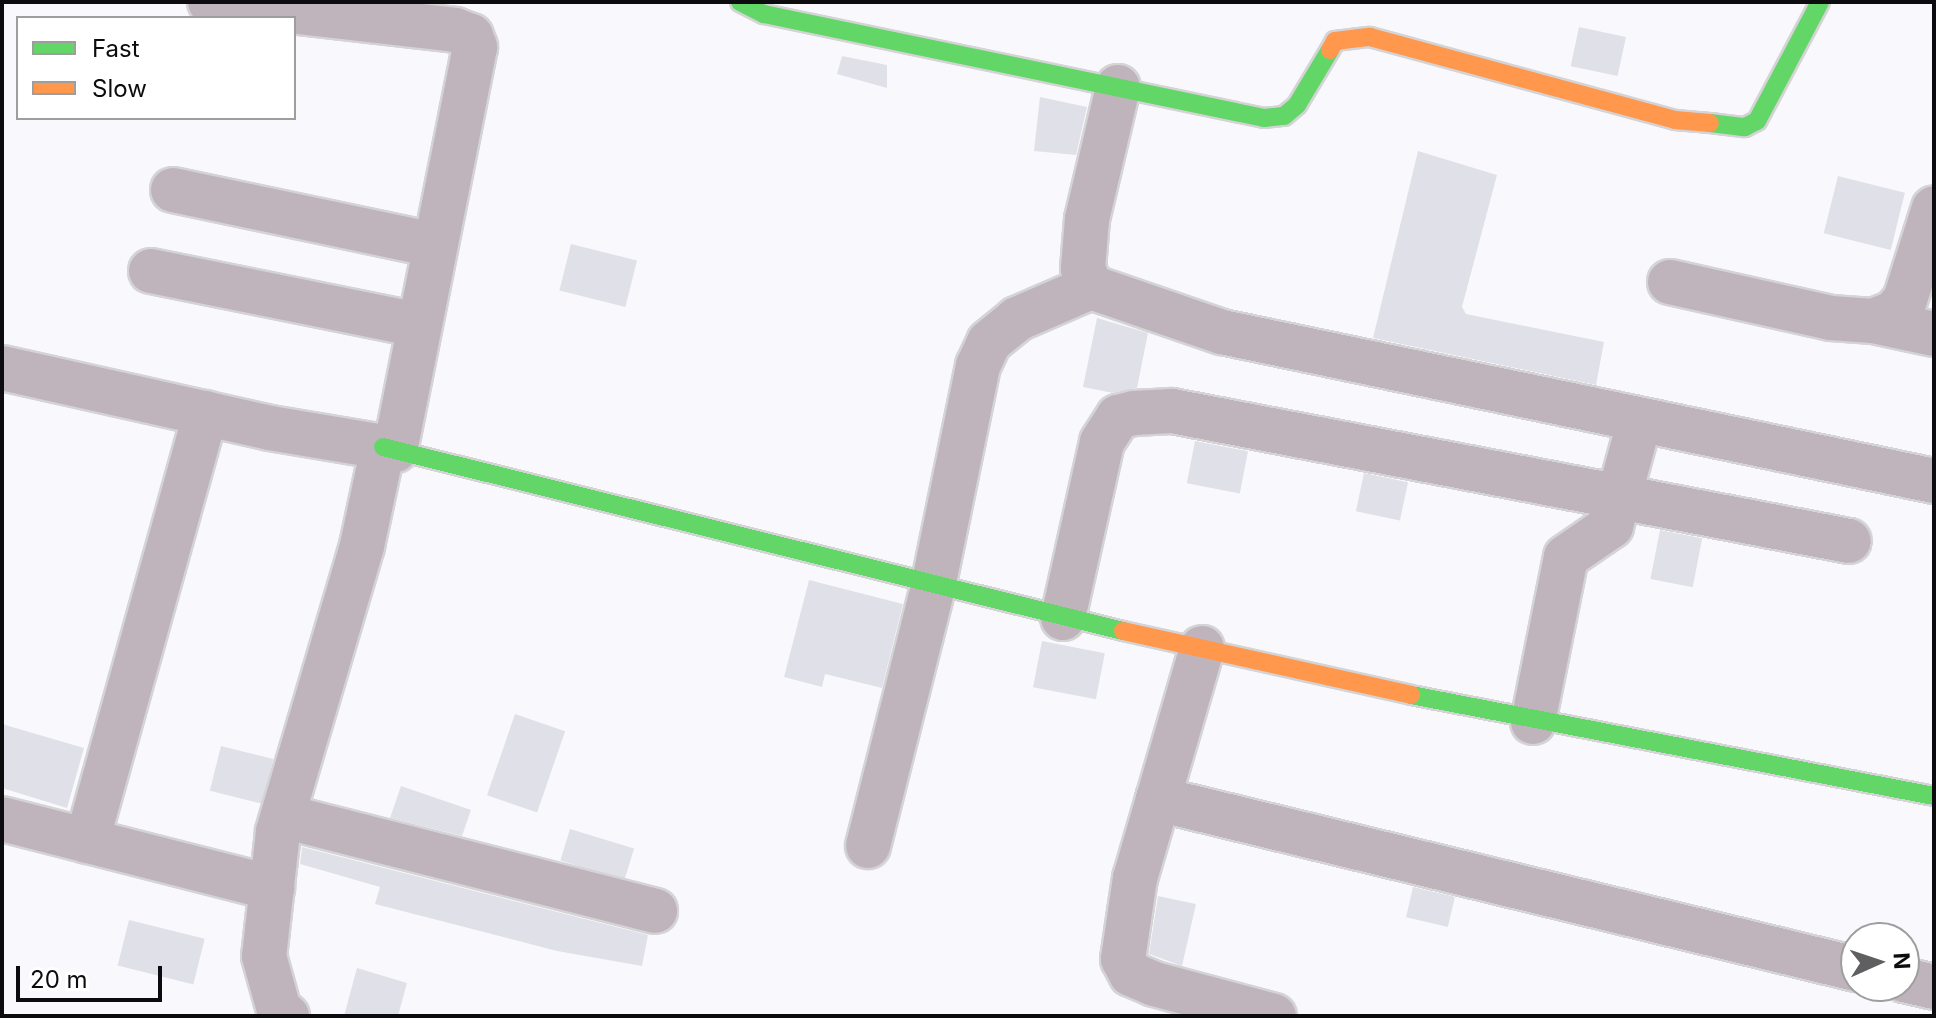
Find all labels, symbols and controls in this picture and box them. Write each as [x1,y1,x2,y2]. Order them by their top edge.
legend [16,16,296,120]
text: Fast [92,34,140,63]
text: Slow [92,74,147,103]
north arrow [1840,922,1920,1002]
scale bar [20,950,166,1000]
text: N [1889,952,1915,970]
text: 20 m [30,965,88,994]

